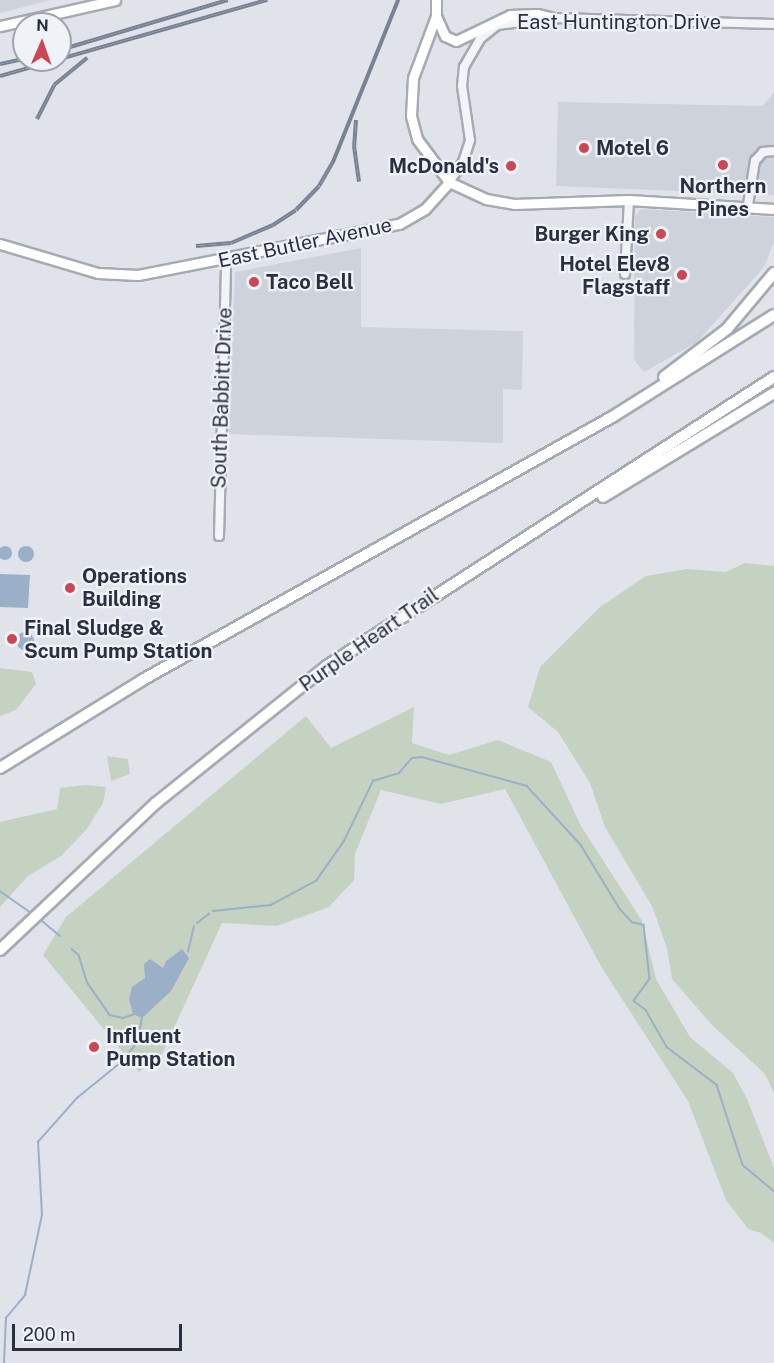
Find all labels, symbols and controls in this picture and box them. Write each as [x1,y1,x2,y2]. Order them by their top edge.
street label: East Huntington Drive [517,10,721,34]
north arrow [12,12,72,72]
text: N [36,16,49,35]
place label: Motel 6 [596,136,669,160]
marker: Motel 6 [577,141,591,155]
place label: McDonald's [389,154,499,178]
marker: Northern Pines [716,158,730,172]
marker: McDonald's [504,159,518,173]
place label: Northern Pines [680,174,766,221]
street label: East Butler Avenue [216,213,394,273]
place label: Burger King [535,222,649,246]
marker: Burger King [654,227,668,241]
place label: Hotel Elev8 Flagstaff [559,252,670,299]
marker: Hotel Elev8 Flagstaff [675,268,689,282]
place label: Taco Bell [266,270,354,294]
marker: Taco Bell [247,275,261,289]
street label: South Babbitt Drive [207,307,237,489]
place label: Operations Building [82,564,187,611]
marker: Operations Building [63,581,77,595]
street label: Purple Heart Trail [295,583,443,697]
place label: Final Sludge & Scum Pump Station [24,616,212,663]
marker: Final Sludge & Scum Pump Station [5,632,19,646]
place label: Influent Pump Station [106,1024,235,1071]
marker: Influent Pump Station [87,1040,101,1054]
scale bar [15,1312,184,1350]
text: 200 m [23,1324,76,1345]

